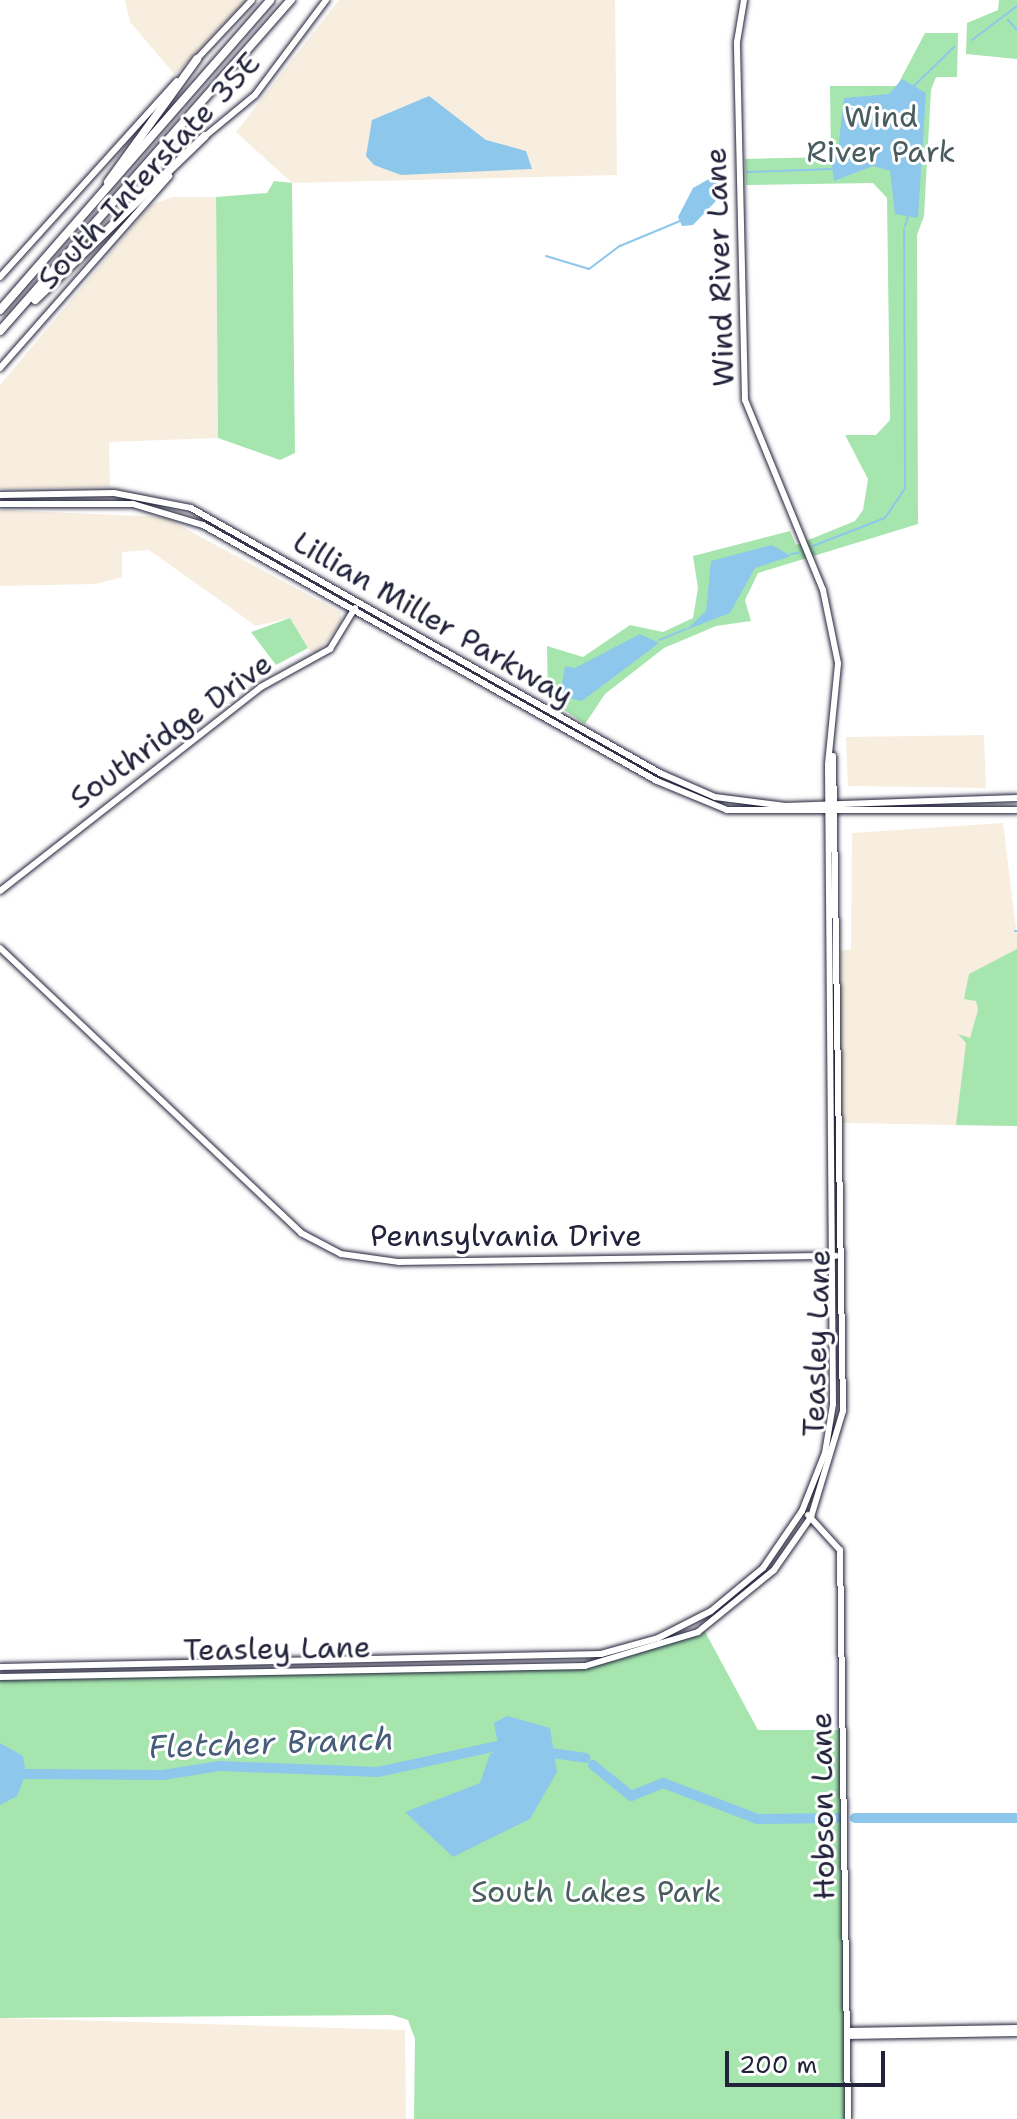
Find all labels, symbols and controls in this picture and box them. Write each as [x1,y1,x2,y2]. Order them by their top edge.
street label: South Interstate 35E [30,45,268,297]
park label: Wind River Park [806,99,956,170]
street label: Wind River Lane [698,147,742,387]
street label: Lillian Miller Parkway [286,524,580,714]
street label: Southridge Drive [63,646,279,816]
street label: Pennsylvania Drive [370,1218,642,1254]
street label: Teasley Lane [796,1249,838,1437]
street label: Teasley Lane [183,1629,371,1669]
street label: Hobson Lane [803,1712,843,1900]
water label: Fletcher Branch [147,1720,395,1766]
park label: South Lakes Park [471,1874,721,1910]
scale bar [729,2035,889,2085]
text: 200 m [739,2049,817,2081]

